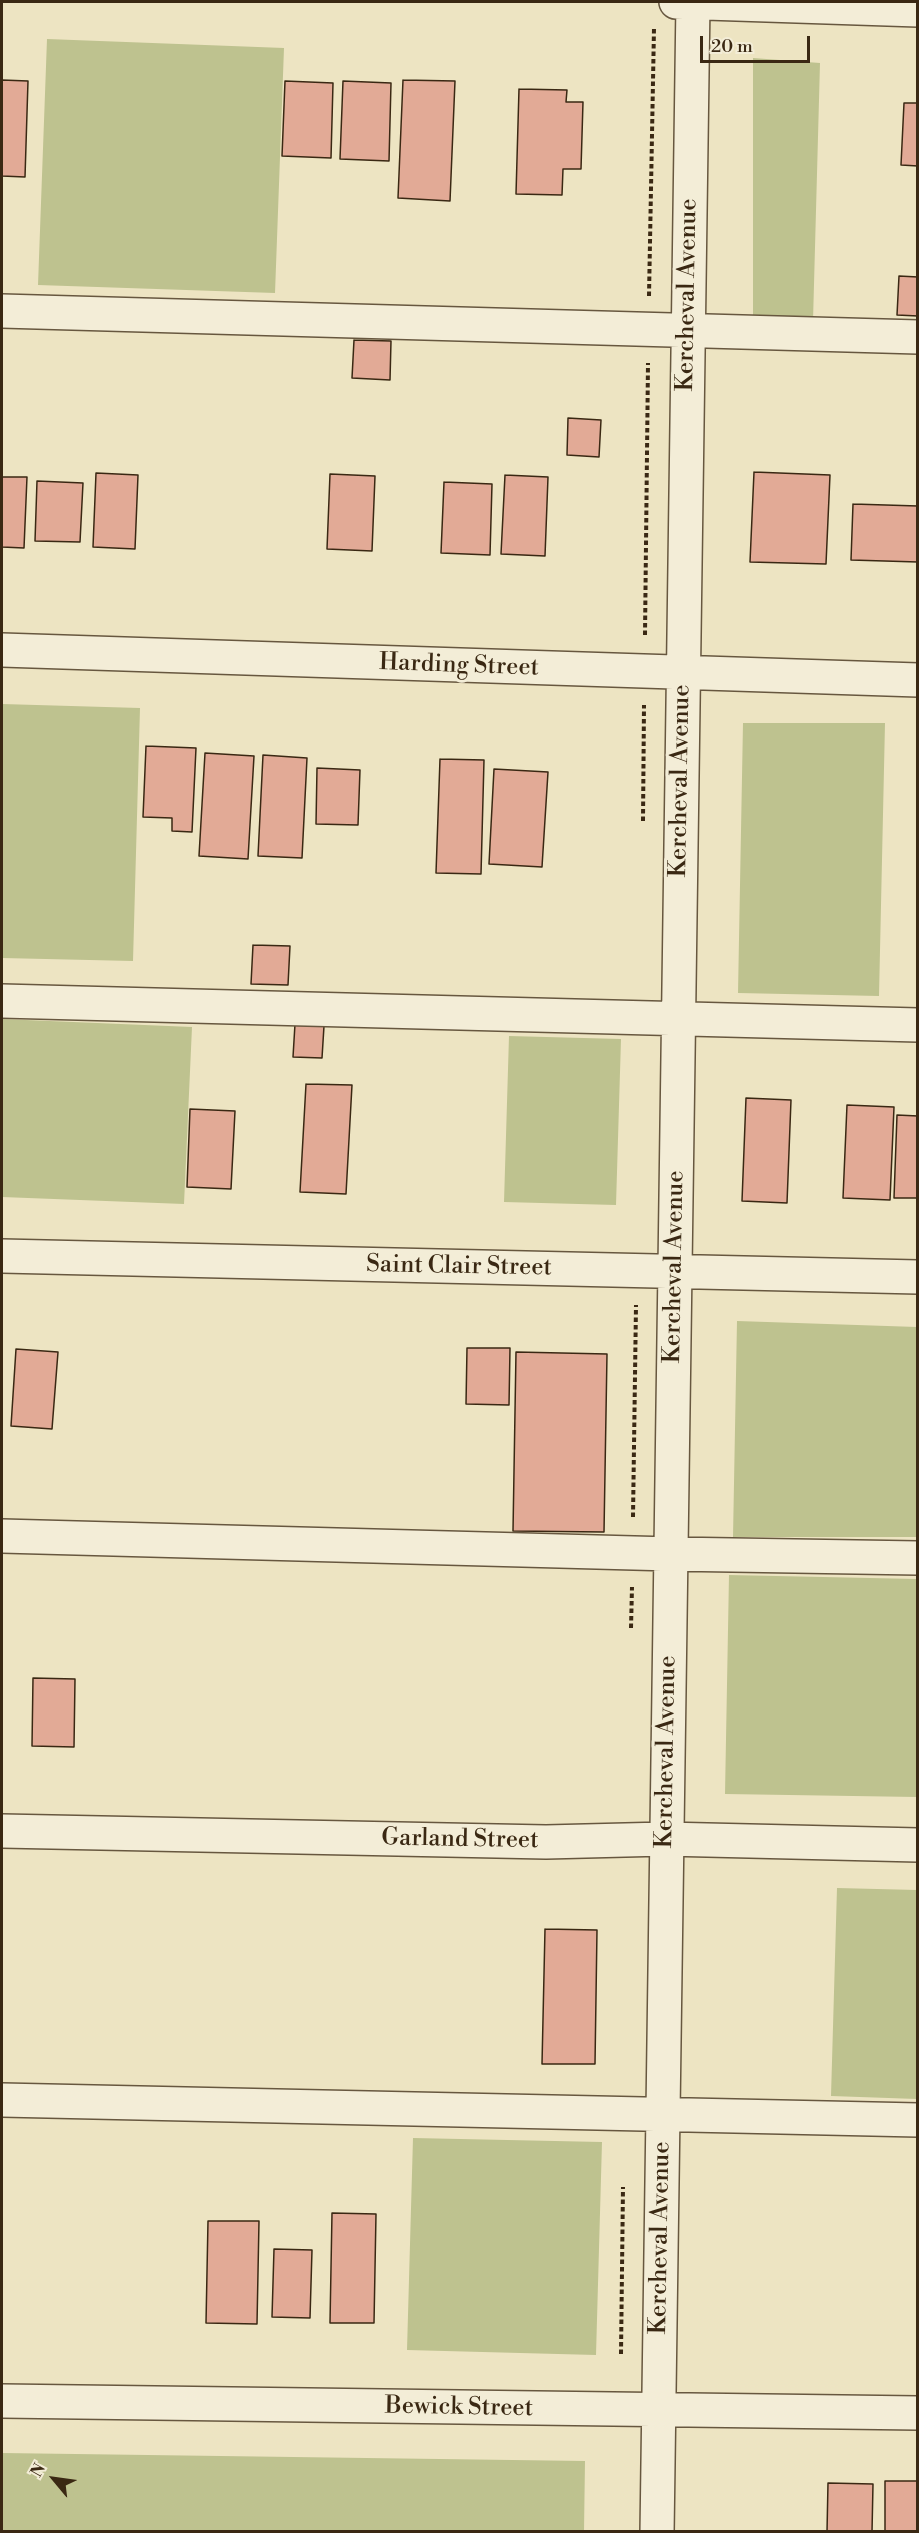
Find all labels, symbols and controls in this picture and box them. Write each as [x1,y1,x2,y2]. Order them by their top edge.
scale bar [703,24,812,62]
text: 20 m [711,35,753,58]
street label: Kercheval Avenue [672,198,704,392]
street label: Harding Street [379,649,539,683]
street label: Kercheval Avenue [665,684,697,878]
street label: Kercheval Avenue [659,1170,691,1364]
street label: Saint Clair Street [366,1251,552,1283]
street label: Kercheval Avenue [651,1655,683,1849]
street label: Garland Street [381,1824,539,1856]
street label: Kercheval Avenue [645,2141,677,2335]
street label: Bewick Street [385,2392,533,2424]
north arrow [24,2449,84,2509]
text: N [26,2460,50,2481]

